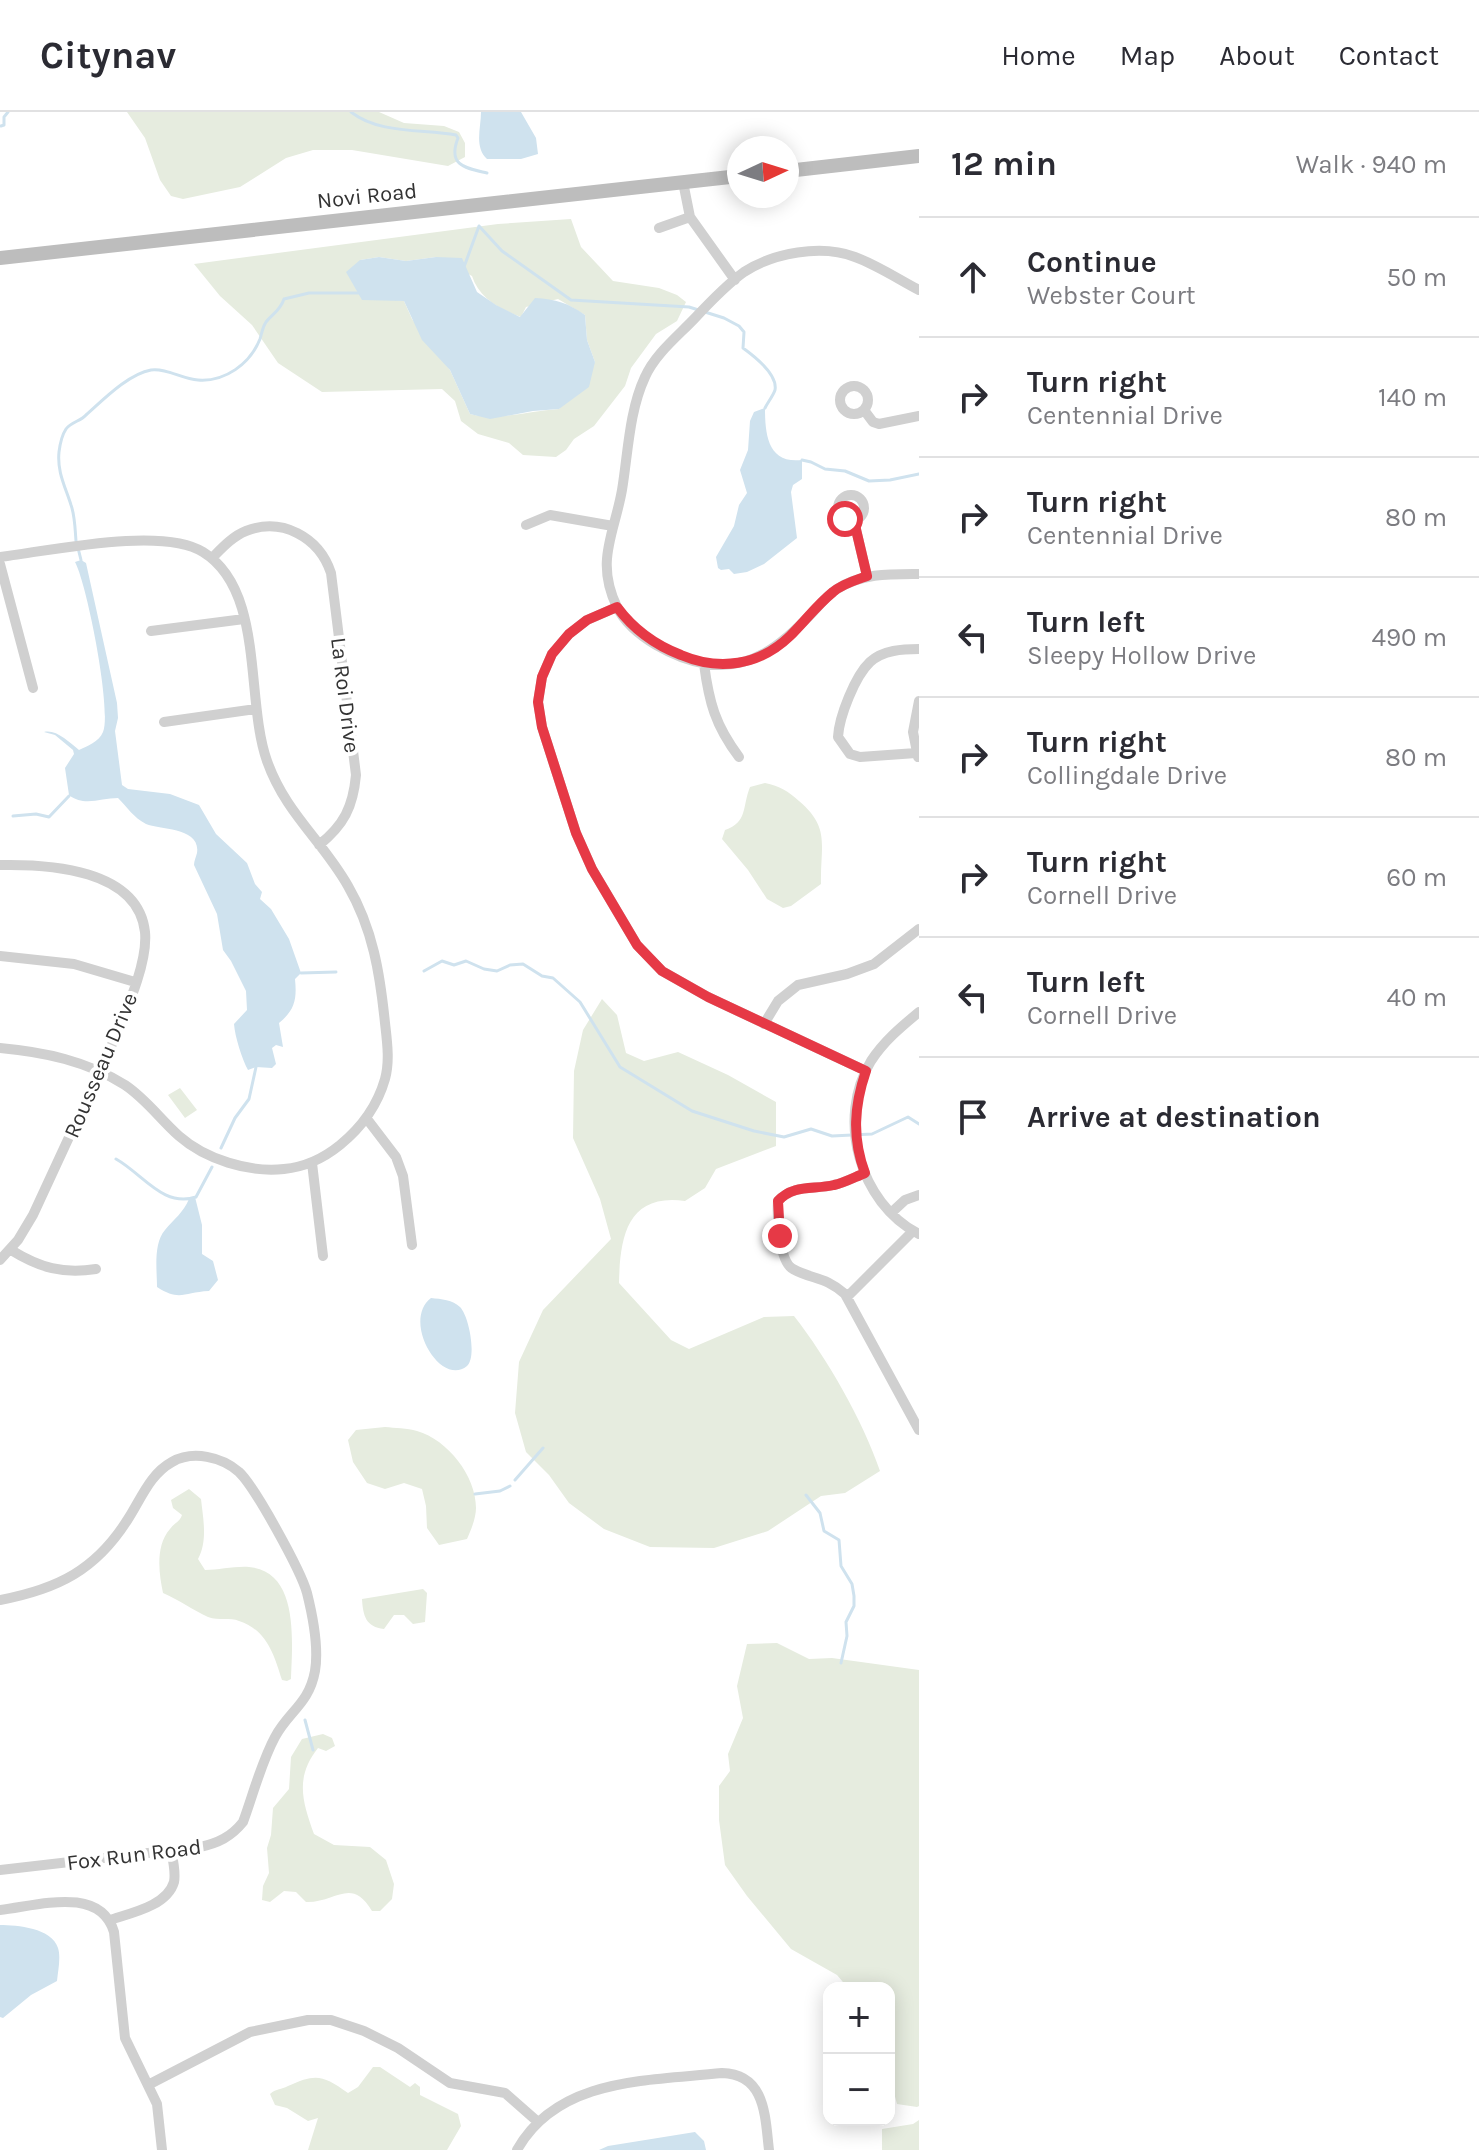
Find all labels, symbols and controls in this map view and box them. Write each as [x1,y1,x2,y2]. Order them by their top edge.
text: Citynav [40,33,176,78]
text: Home [1001,39,1076,72]
text: Map [1120,39,1175,72]
text: About [1219,39,1295,72]
text: Contact [1339,39,1439,72]
north arrow [727,136,799,208]
text: 12 min [951,144,1057,184]
text: Walk · 940 m [1296,149,1447,180]
street label: Novi Road [316,178,418,214]
text: Continue [1027,244,1157,280]
icon: ahead [951,255,995,299]
text: 50 m [1386,262,1447,293]
text: Webster Court [1027,280,1196,311]
text: Turn right [1027,364,1167,400]
icon: right [951,375,995,419]
text: 140 m [1378,382,1447,413]
text: Centennial Drive [1027,400,1223,431]
text: Turn right [1027,484,1167,520]
icon: right [951,495,995,539]
route start [827,501,863,537]
text: 80 m [1385,502,1447,533]
text: Centennial Drive [1027,520,1223,551]
text: Turn left [1027,604,1145,640]
icon: left [951,615,995,659]
text: 490 m [1371,622,1447,653]
street label: La Roi Drive [325,636,365,754]
text: Sleepy Hollow Drive [1027,640,1256,671]
text: Turn right [1027,724,1167,760]
icon: right [951,735,995,779]
text: 80 m [1385,742,1447,773]
text: Collingdale Drive [1027,760,1227,791]
text: Turn right [1027,844,1167,880]
icon: right [951,855,995,899]
text: 60 m [1386,862,1447,893]
text: Cornell Drive [1027,880,1177,911]
text: Turn left [1027,964,1145,1000]
icon: left [951,975,995,1019]
text: 40 m [1387,982,1447,1013]
street label: Rousseau Drive [59,989,143,1142]
text: Cornell Drive [1027,1000,1177,1031]
icon: arrive [951,1095,995,1139]
text: Arrive at destination [1027,1099,1321,1135]
route end [762,1218,798,1254]
street label: Fox Run Road [65,1834,203,1876]
map controls [823,1982,895,2126]
button: + [823,1982,895,2054]
button: − [823,2054,895,2126]

